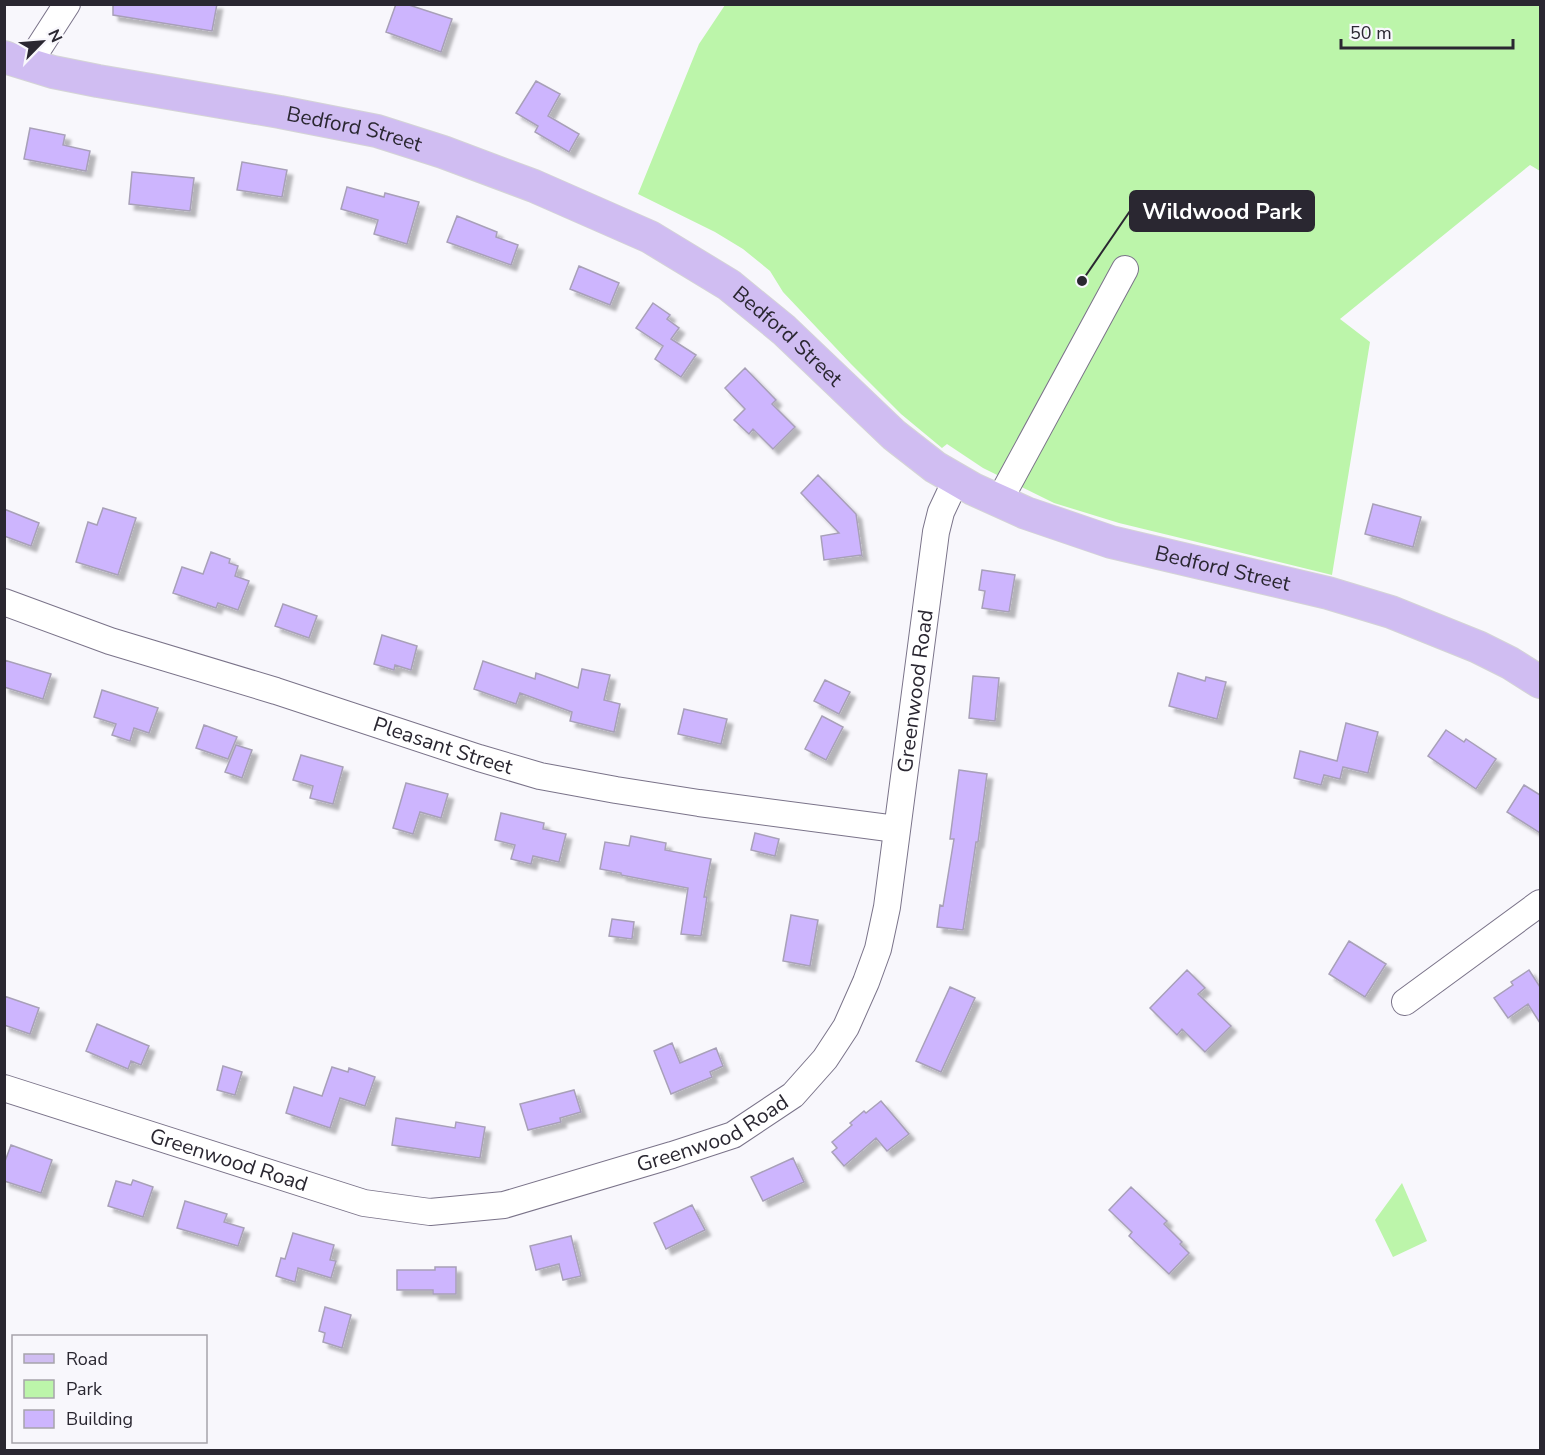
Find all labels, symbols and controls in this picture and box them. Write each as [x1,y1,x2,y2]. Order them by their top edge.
north arrow [12,12,72,72]
scale bar [1341,12,1514,50]
text: 50 m [1350,21,1392,45]
text: N [42,26,67,46]
street label: Bedford Street [284,100,426,159]
callout: Wildwood Park [1130,191,1314,231]
text: Wildwood Park [1142,197,1303,227]
street label: Bedford Street [727,280,849,393]
street label: Bedford Street [1152,539,1294,598]
street label: Greenwood Road [891,608,940,774]
street label: Pleasant Street [370,710,517,781]
street label: Greenwood Road [633,1088,794,1179]
street label: Greenwood Road [146,1121,311,1198]
legend [12,1335,207,1443]
text: Road [66,1347,108,1371]
text: Park [66,1377,103,1401]
text: Building [66,1407,133,1431]

